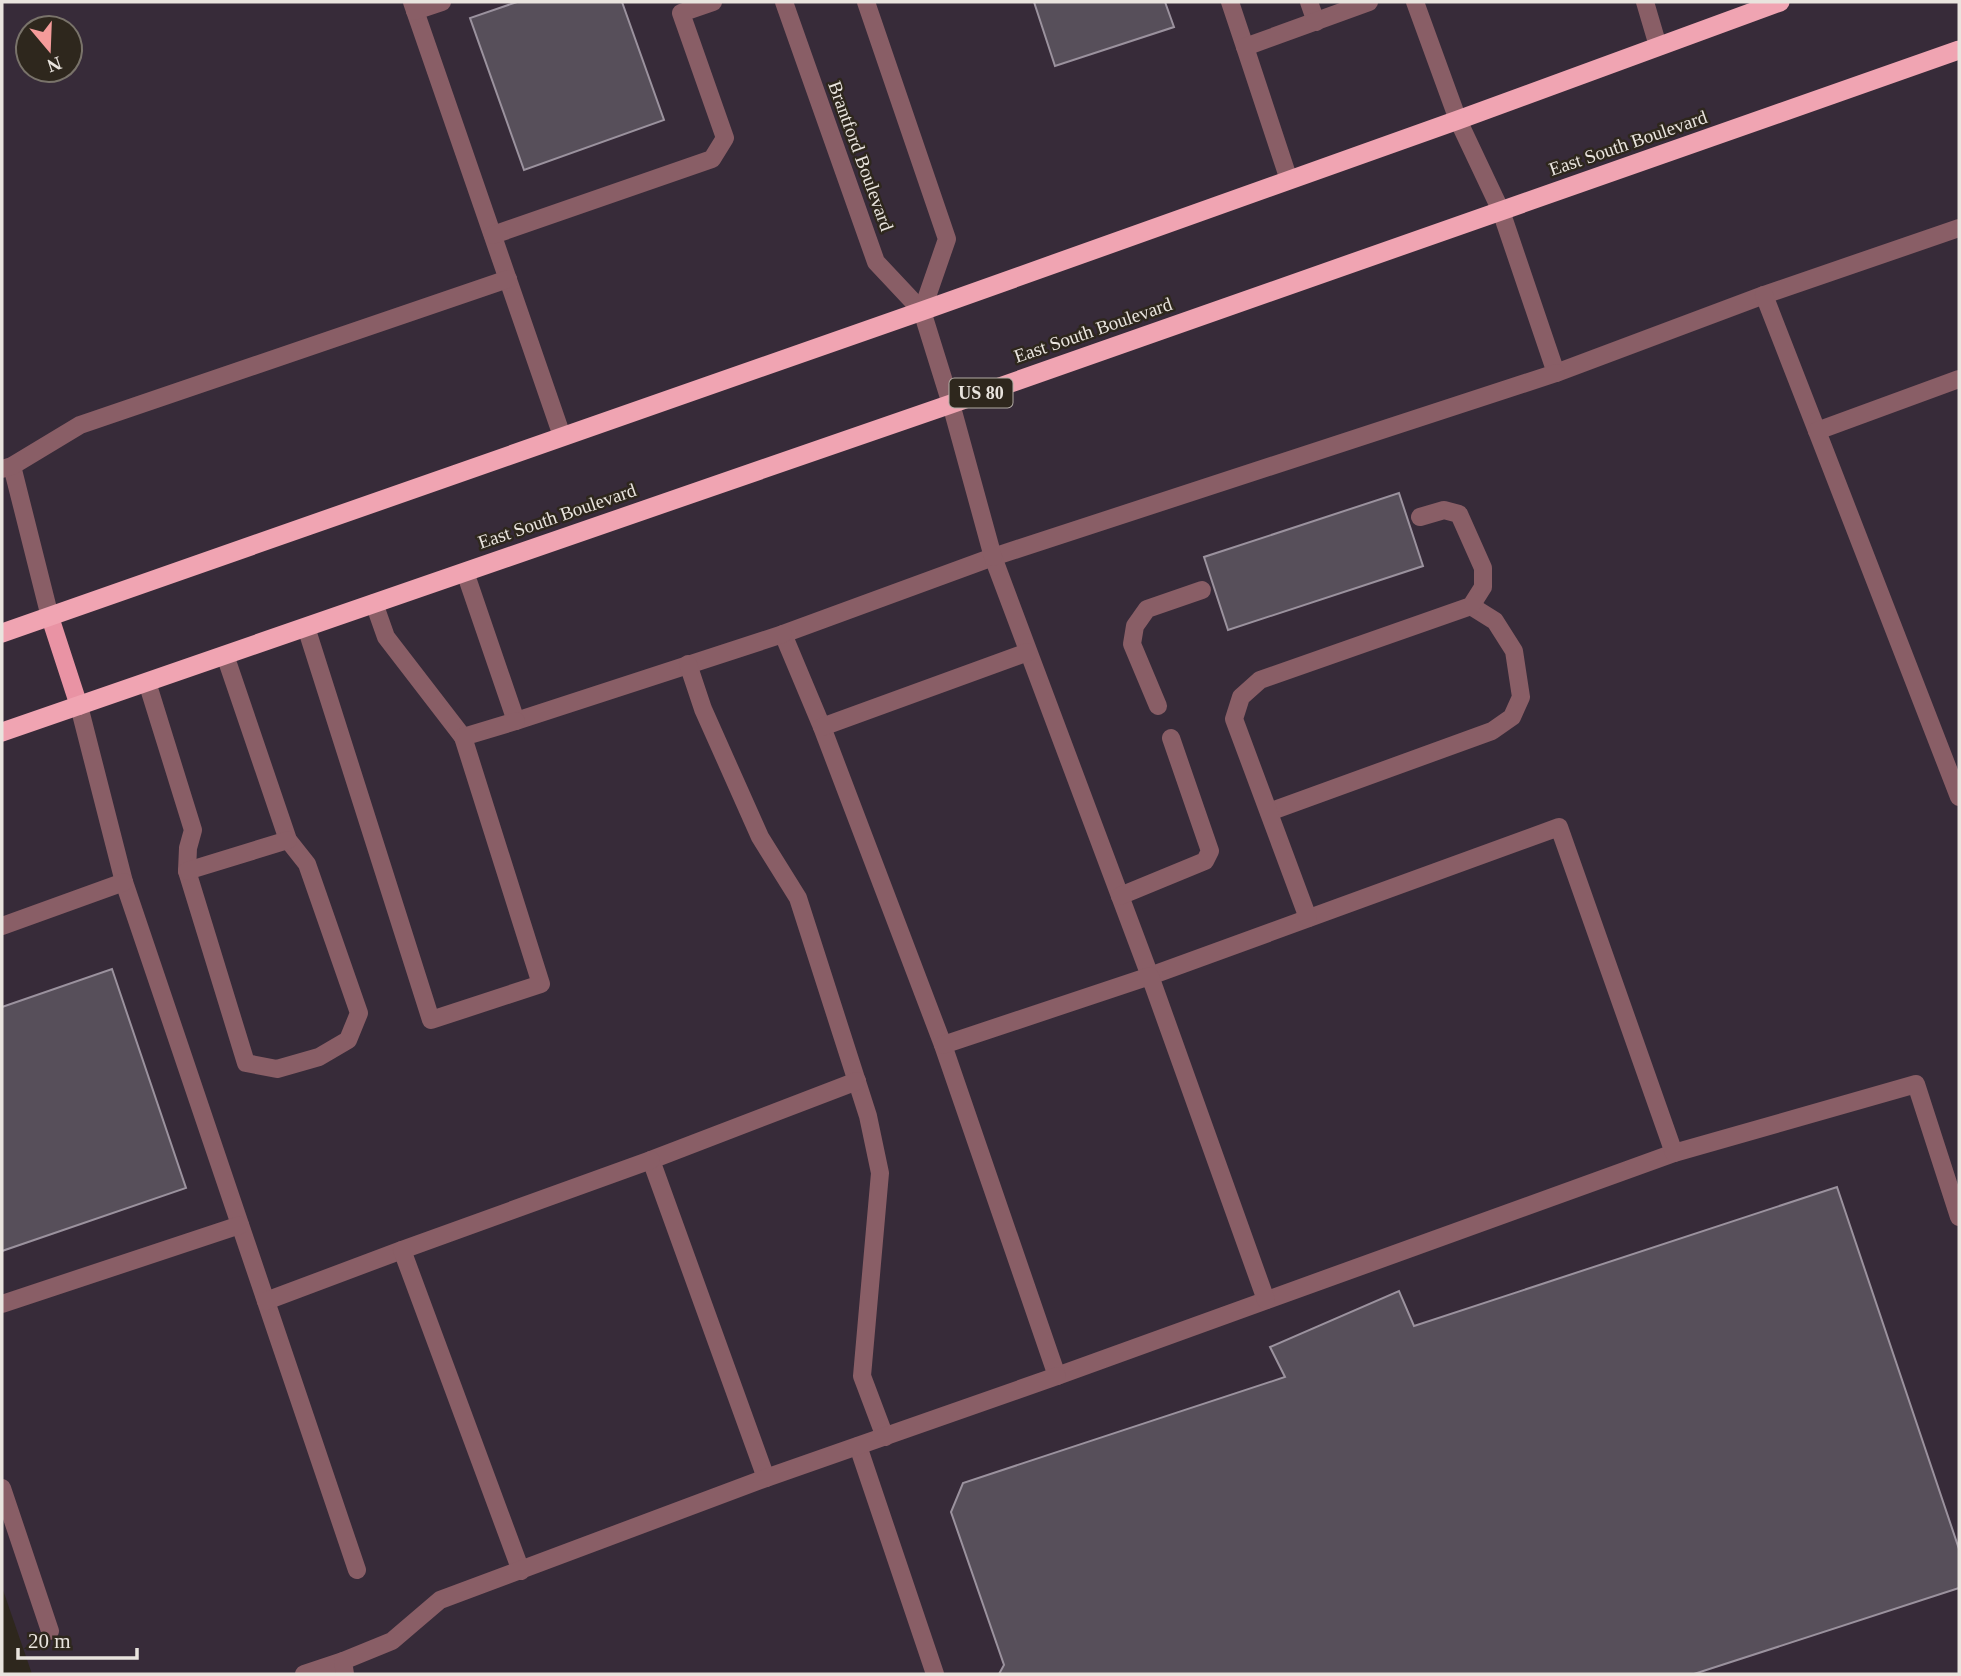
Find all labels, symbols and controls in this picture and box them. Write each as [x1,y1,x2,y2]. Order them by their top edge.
north arrow [14,14,84,84]
text: N [44,52,64,77]
street label: Brantford Boulevard [824,78,898,234]
street label: East South Boulevard [1546,106,1710,180]
street label: East South Boulevard [1011,293,1175,367]
road number: US 80 [950,379,1012,408]
street label: East South Boulevard [475,479,639,553]
scale bar [18,1616,136,1660]
text: 20 m [28,1629,71,1653]

